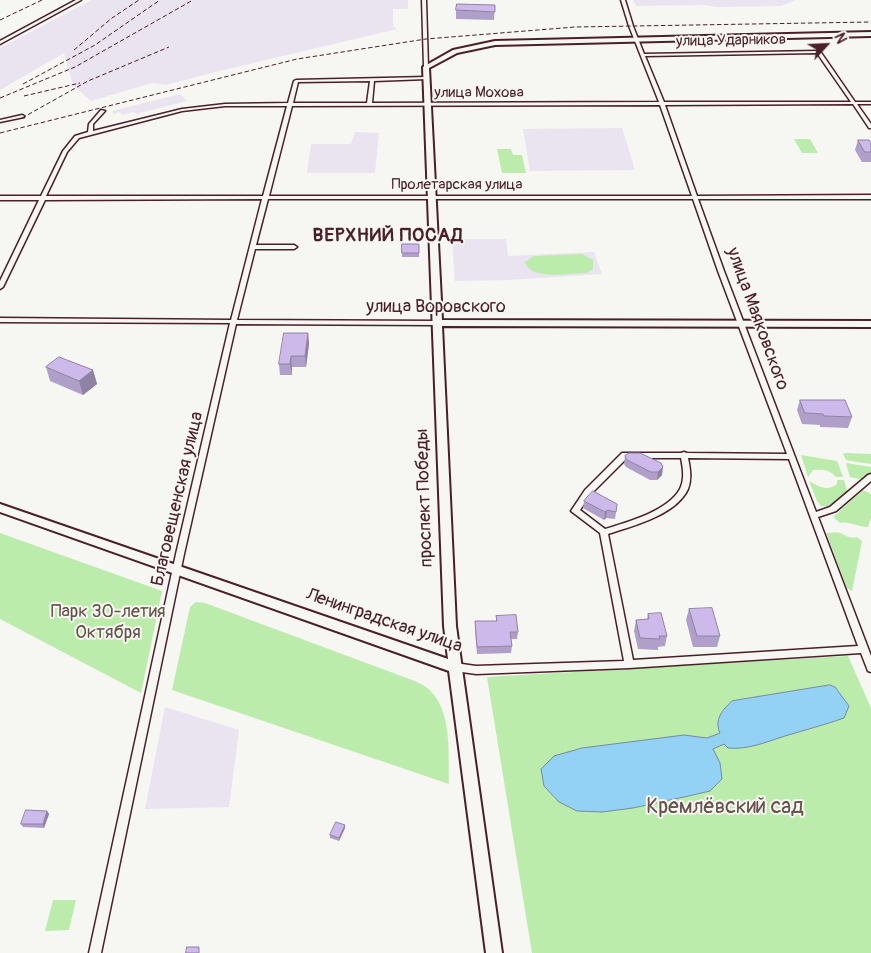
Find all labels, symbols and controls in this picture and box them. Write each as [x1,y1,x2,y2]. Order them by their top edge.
north arrow [801,20,851,70]
street label: улица Ударников [676,31,786,51]
text: N [830,31,850,46]
street label: улица Мохова [434,84,524,102]
street label: Пролетарская улица [392,176,522,194]
district label: ВЕРХНИЙ ПОСАД [311,225,465,247]
street label: улица Маяковского [721,245,793,393]
street label: улица Воровского [366,296,506,318]
street label: Благовещенская улица [147,410,209,588]
street label: проспект Победы [412,428,438,568]
street label: Ленинградская улица [303,584,465,658]
park label: Парк 30-летия Октября [51,601,165,644]
park label: Кремлёвский сад [646,795,804,821]

